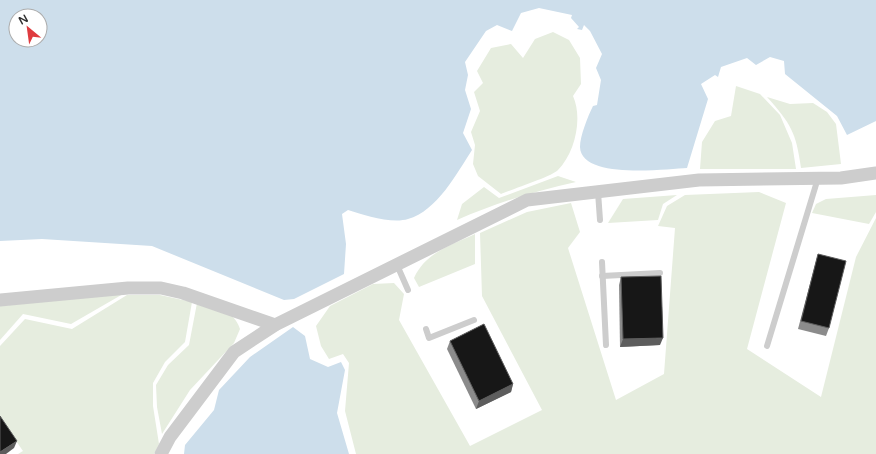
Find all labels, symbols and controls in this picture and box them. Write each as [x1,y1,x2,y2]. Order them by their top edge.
north arrow [8,8,48,48]
text: N [16,12,30,28]

